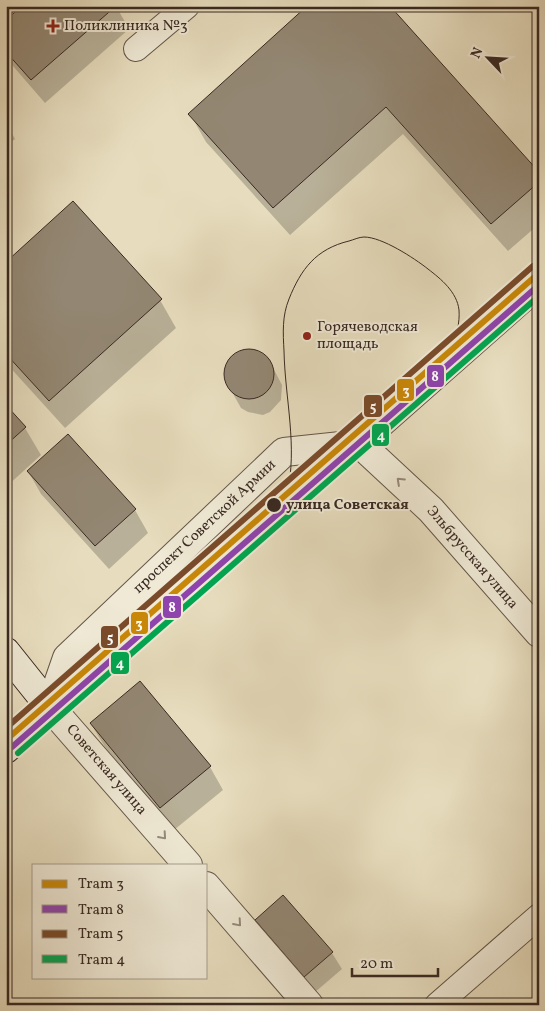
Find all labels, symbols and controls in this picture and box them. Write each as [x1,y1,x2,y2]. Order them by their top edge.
place label: Поликлиника №3 [64,16,188,37]
marker: Поликлиника №3 [46,19,60,33]
north arrow [462,32,512,82]
text: N [467,45,488,62]
place label: Горячеводская площадь [317,317,418,355]
marker: Горячеводская площадь [301,330,313,342]
line badge: 8 [426,364,445,388]
text: 8 [431,368,439,387]
line badge: 3 [396,378,415,402]
text: 3 [402,382,410,401]
line badge: 5 [363,394,383,418]
text: 5 [370,398,377,417]
line badge: 4 [371,423,390,447]
text: 4 [377,427,386,446]
street label: проспект Советской Армии [129,455,281,599]
one-way arrow [397,478,406,487]
place label: улица Советская [286,495,409,516]
marker: улица Советская [265,496,283,514]
street label: Эльбрусская улица [421,502,523,614]
line badge: 8 [162,595,182,619]
text: 8 [168,599,176,618]
line badge: 3 [130,611,149,635]
text: 3 [135,615,143,634]
line badge: 5 [100,625,119,649]
text: 5 [107,629,114,648]
line badge: 4 [110,651,130,675]
text: 4 [116,655,125,674]
street label: Советская улица [61,720,151,820]
one-way arrow [157,830,166,839]
legend [32,864,208,978]
text: Tram 3 [78,874,124,895]
text: Tram 8 [78,900,124,921]
one-way arrow [232,917,241,926]
text: Tram 5 [78,924,123,945]
scale bar [352,946,439,978]
text: Tram 4 [78,950,125,971]
text: 20 m [360,954,393,975]

